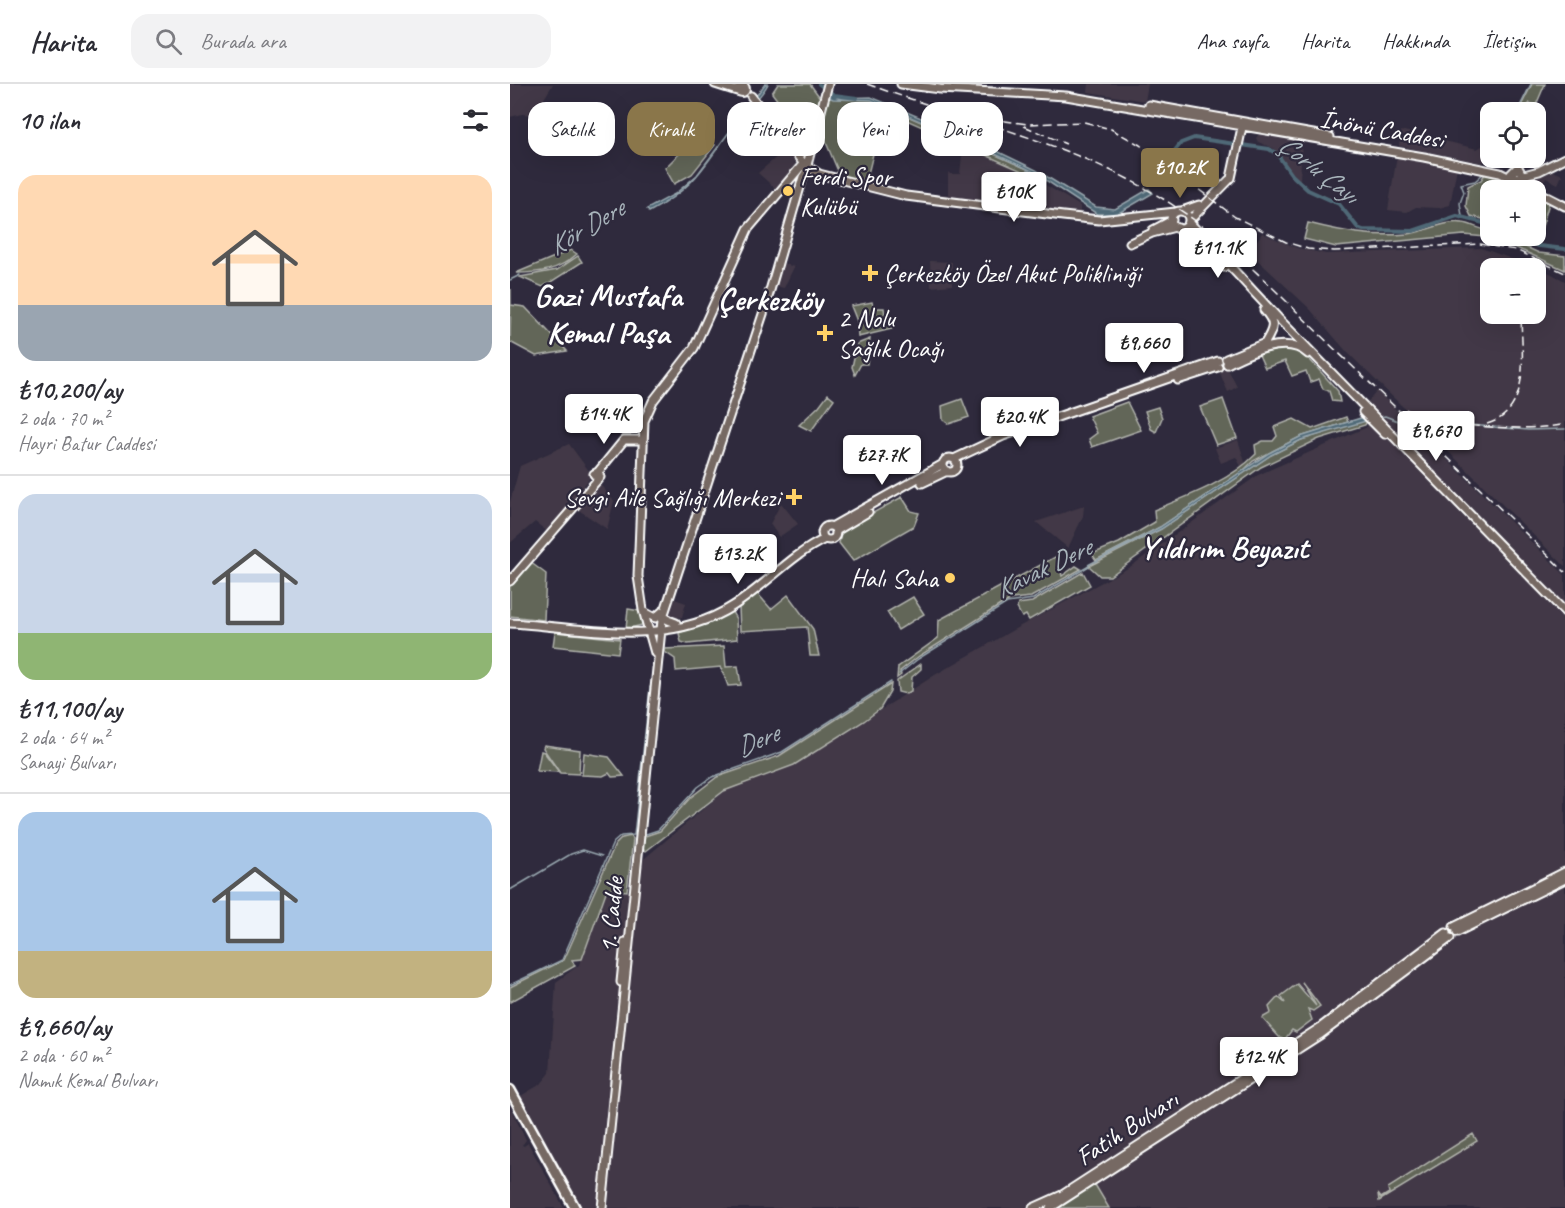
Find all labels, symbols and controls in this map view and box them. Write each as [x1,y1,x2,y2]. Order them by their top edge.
search box [131,14,551,68]
text: Harita [30,24,95,59]
icon: search [152,25,185,58]
text: Burada ara [200,27,286,55]
text: Ana sayfa [1197,28,1268,54]
text: Harita [1301,28,1349,54]
text: Hakkında [1382,28,1450,54]
text: İletişim [1483,28,1535,54]
chip: Satılık [528,102,615,156]
chip: Kiralık [627,102,715,156]
chip: Filtreler [727,102,825,156]
chip: Yeni [837,102,909,156]
chip: Daire [921,102,1003,156]
street label: İnönü Caddesi [1318,102,1450,157]
map controls [1480,102,1546,324]
button: locate [1480,102,1546,168]
text: 10 ilan [18,104,80,137]
icon: filters [459,104,492,137]
water label: Çorlu Çayı [1272,127,1368,212]
pin: ₺10.2K [1131,148,1229,199]
text: ₺10.2K [1155,155,1205,180]
place label: Ferdi Spor Kulübü [800,160,894,223]
pin: ₺10K [978,172,1050,223]
text: ₺10K [995,179,1033,204]
button: + [1480,180,1546,246]
marker: Ferdi Spor Kulübü [781,184,795,198]
water label: Kör Dere [542,189,634,263]
icon: home [201,214,309,322]
pin: ₺11.1K [1169,228,1267,279]
text: ₺11.1K [1193,235,1243,260]
place label: Çerkezköy Özel Akut Polikliniği [884,257,1144,290]
button: − [1480,258,1546,324]
marker: Çerkezköy Özel Akut Polikliniği [861,264,879,282]
district label: Gazi Mustafa Kemal Paşa [534,275,685,353]
district label: Çerkezköy [718,279,825,320]
place label: 2 Nolu Sağlık Ocağı [838,302,945,365]
pin: ₺9,660 [1095,323,1193,374]
marker: 2 Nolu Sağlık Ocağı [816,324,834,342]
text: ₺9,660 [1119,330,1169,355]
text: ₺10,200/ay [18,373,122,406]
pin: ₺14.4K [555,394,653,445]
pin: ₺20.4K [971,397,1069,448]
text: ₺14.4K [579,401,629,426]
text: ₺20.4K [995,404,1045,429]
text: 2 oda · 70 m² [18,406,109,431]
pin: ₺9,670 [1387,411,1485,462]
text: ₺9,670 [1411,418,1461,443]
text: Hayri Batur Caddesi [18,431,155,456]
pin: ₺27.7K [833,435,931,486]
text: ₺27.7K [857,442,907,467]
place label: Sevgi Aile Sağlığı Merkezi [564,481,783,514]
marker: Sevgi Aile Sağlığı Merkezi [785,488,803,506]
district label: Yıldırım Beyazıt [1140,527,1312,568]
water label: Kavak Dere [989,528,1100,606]
icon: home [201,533,309,641]
pin: ₺13.2K [689,534,787,585]
text: ₺13.2K [713,541,763,566]
place label: Halı Saha [850,562,940,595]
marker: Halı Saha [943,571,957,585]
text: ₺11,100/ay [18,692,122,725]
water label: Dere [730,714,787,764]
text: 2 oda · 64 m² [18,725,109,750]
text: Sanayi Bulvarı [18,750,115,775]
icon: home [201,851,309,959]
street label: 1. Cadde [591,874,631,954]
text: ₺9,660/ay [18,1010,111,1043]
pin: ₺12.4K [1210,1037,1308,1088]
text: 2 oda · 60 m² [18,1043,109,1068]
text: ₺12.4K [1234,1044,1284,1069]
text: Namık Kemal Bulvarı [18,1068,157,1093]
street label: Fatih Bulvarı [1070,1082,1185,1173]

